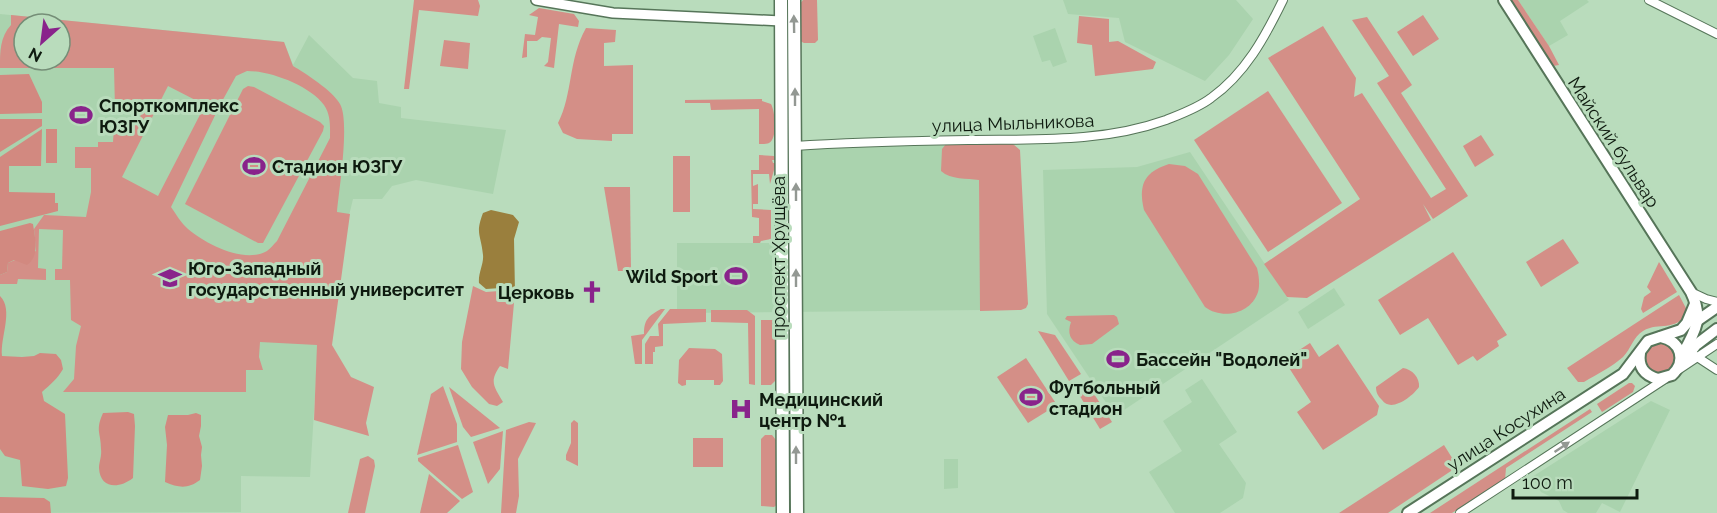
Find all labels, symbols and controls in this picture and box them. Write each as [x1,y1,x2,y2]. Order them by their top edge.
north arrow [12,12,72,72]
one-way arrow [789,14,799,33]
text: N [25,44,45,66]
street label: Майский бульвар [1564,73,1664,211]
one-way arrow [790,87,800,106]
place label: Спорткомплекс ЮЗГУ [99,95,239,137]
sports icon: Спорткомплекс ЮЗГУ [68,102,94,128]
street label: улица Мыльникова [931,110,1095,136]
sports icon: Стадион ЮЗГУ [241,153,267,179]
place label: Стадион ЮЗГУ [272,156,403,177]
street label: проспект Хрущёва [768,176,789,338]
one-way arrow [791,183,801,202]
place label: Юго-Западный государственный университет [188,258,464,300]
sports icon: Wild Sport [723,263,749,289]
school or university icon: Юго-Западный государственный университет [157,265,183,291]
place label: Wild Sport [626,266,718,287]
one-way arrow [791,268,801,287]
church icon: Церковь [579,279,605,305]
place label: Церковь [498,282,574,303]
sports icon: Бассейн "Водолей" [1105,346,1131,372]
place label: Бассейн "Водолей" [1136,349,1307,370]
place label: Футбольный стадион [1049,377,1161,419]
street label: улица Косухина [1443,383,1569,475]
sports icon: Футбольный стадион [1018,384,1044,410]
place label: Медицинский центр №1 [759,389,883,431]
hospital icon: Медицинский центр №1 [728,396,754,422]
one-way arrow [1554,441,1570,452]
one-way arrow [791,445,801,464]
scale bar [1513,462,1638,500]
text: 100 m [1522,472,1573,493]

